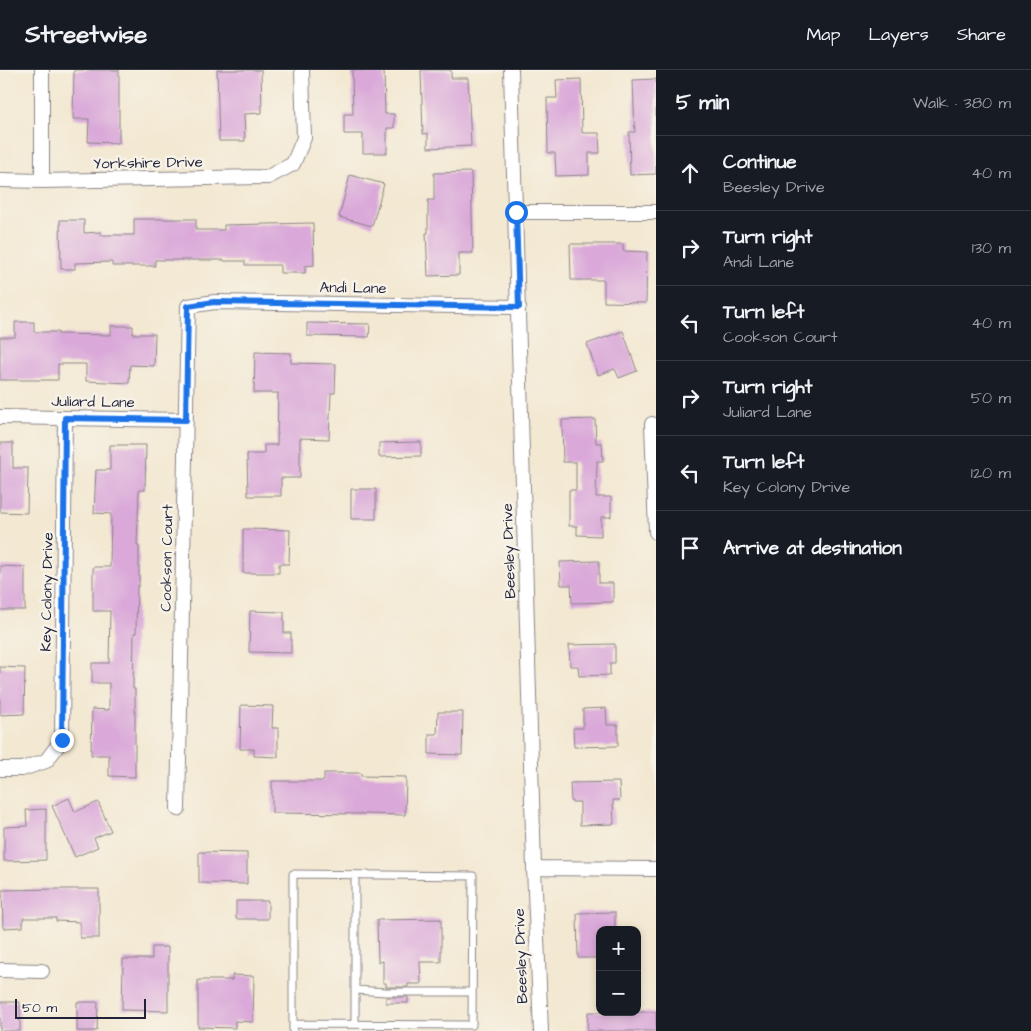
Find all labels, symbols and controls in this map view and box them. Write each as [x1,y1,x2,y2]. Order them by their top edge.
text: Streetwise [25,18,147,52]
text: Map [806,22,840,47]
text: Layers [868,22,929,47]
text: Share [957,22,1006,47]
text: 5 min [676,88,729,117]
text: Walk · 380 m [913,92,1011,114]
text: Continue [723,149,797,176]
street label: Yorkshire Drive [93,152,203,174]
icon: ahead [676,159,704,187]
text: 40 m [971,162,1011,184]
text: Beesley Drive [723,176,825,198]
route start [505,201,528,224]
text: Turn right [723,224,812,251]
icon: right [676,234,704,262]
text: 130 m [972,237,1011,259]
text: Andi Lane [723,251,794,273]
street label: Andi Lane [319,277,387,299]
text: Turn left [723,299,804,326]
icon: left [676,309,704,337]
text: 40 m [971,312,1011,334]
text: Cookson Court [723,326,837,348]
text: Turn right [723,374,812,401]
icon: right [676,384,704,412]
text: 50 m [971,387,1011,409]
street label: Juliard Lane [51,391,135,413]
text: Juliard Lane [723,401,812,423]
text: Turn left [723,449,804,476]
icon: left [676,459,704,487]
text: 120 m [971,462,1011,484]
text: Key Colony Drive [723,476,850,498]
street label: Beesley Drive [497,503,522,599]
street label: Cookson Court [156,504,178,612]
street label: Key Colony Drive [35,532,60,652]
icon: arrive [676,534,704,562]
text: Arrive at destination [723,535,902,562]
route end [51,729,74,752]
street label: Beesley Drive [509,908,534,1004]
map controls [596,926,641,1016]
button: + [596,926,641,971]
button: − [596,971,641,1016]
scale bar [15,996,146,1019]
text: 50 m [22,998,57,1018]

